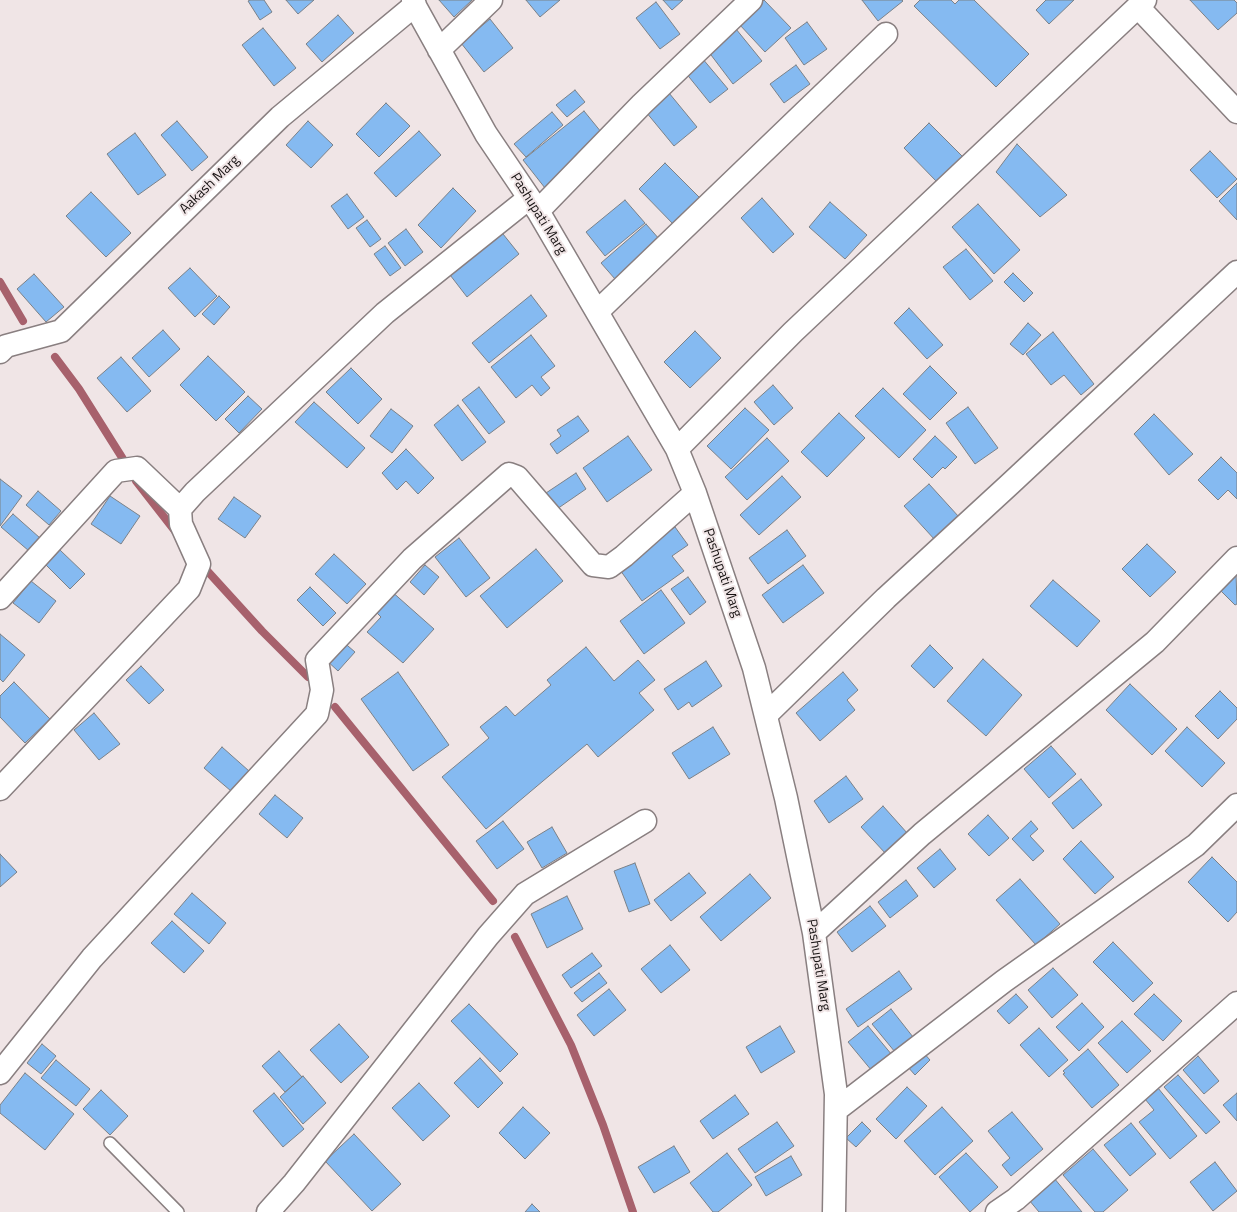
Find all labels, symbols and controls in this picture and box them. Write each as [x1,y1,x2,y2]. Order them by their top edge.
street label: Aakash Marg [177,152,243,218]
street label: Pashupati Marg [506,170,570,258]
street label: Pashupati Marg [699,526,745,620]
street label: Pashupati Marg [802,918,834,1012]

